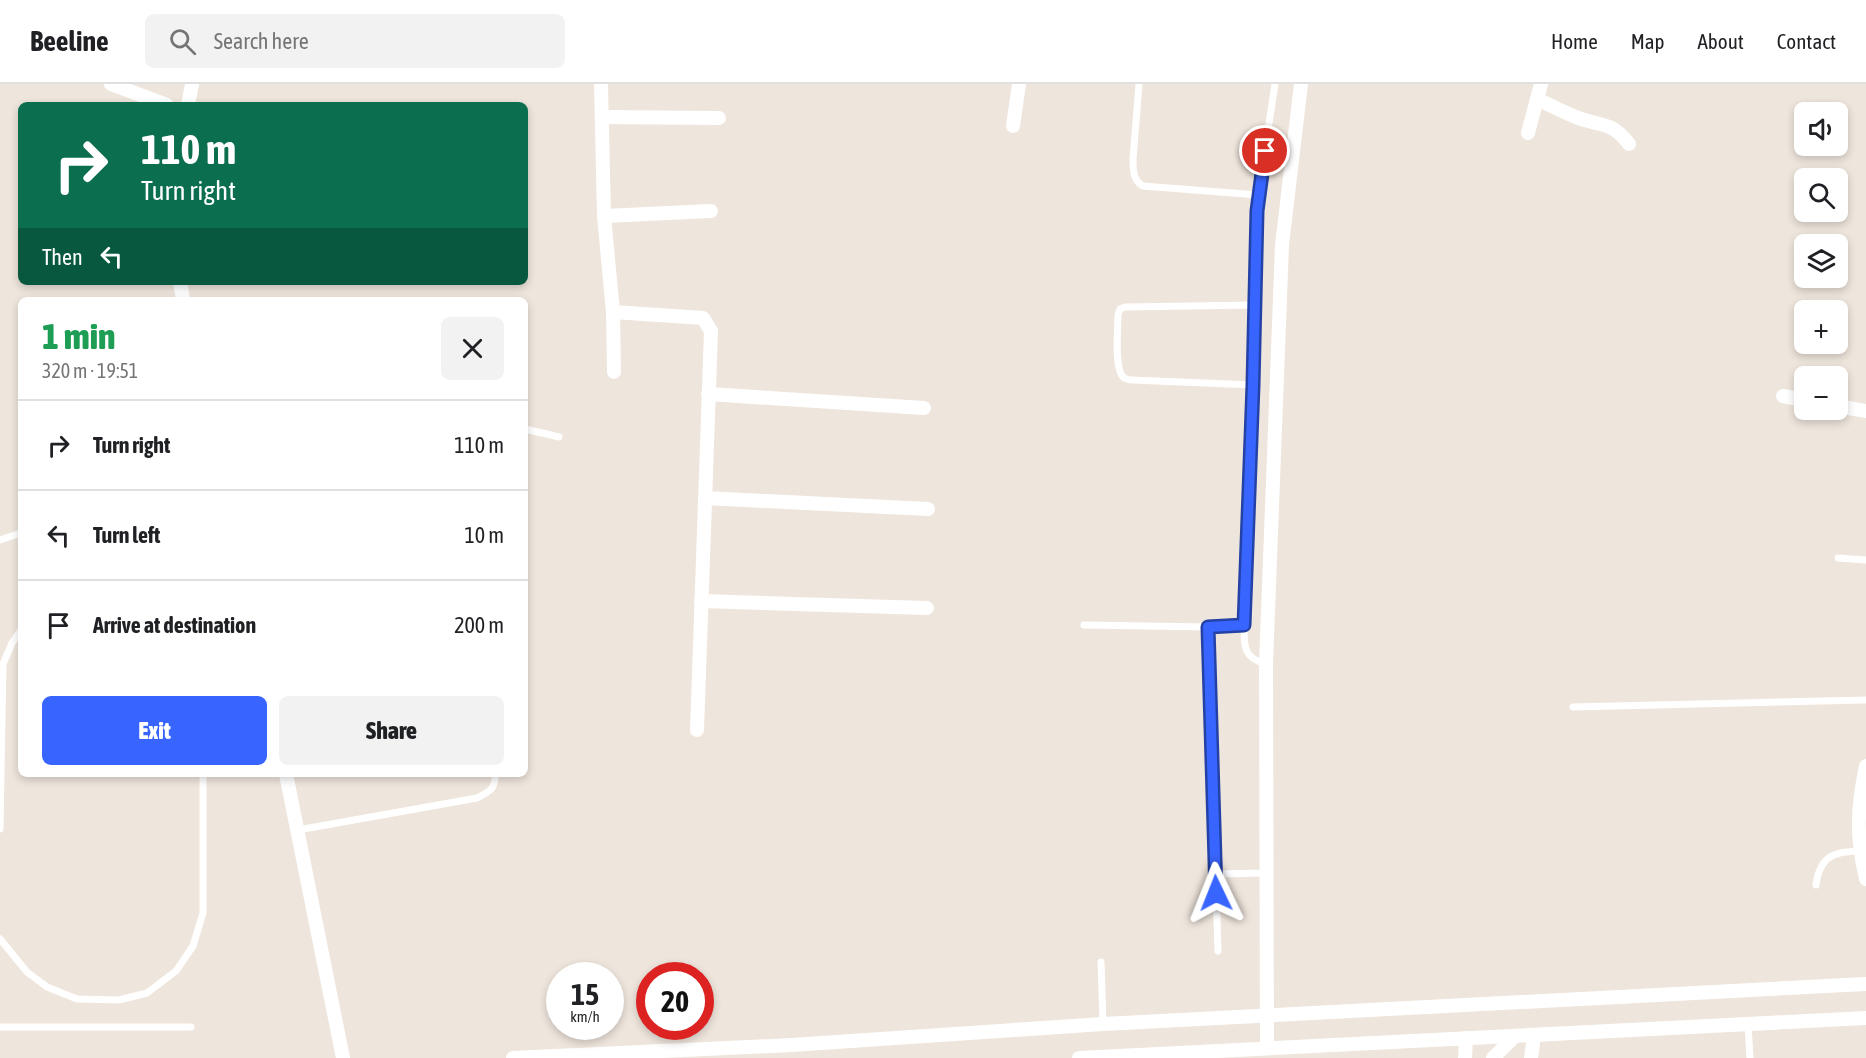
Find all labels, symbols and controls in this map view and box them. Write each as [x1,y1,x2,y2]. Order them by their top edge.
search box [145,14,565,68]
text: Beeline [30,25,109,57]
icon: search [166,25,199,58]
text: Search here [214,28,309,54]
text: Home [1551,29,1598,53]
text: Map [1631,29,1665,53]
text: About [1698,29,1744,53]
text: Contact [1777,29,1836,53]
map controls [1794,102,1848,420]
button: sound [1794,102,1848,156]
text: 110 m [141,125,236,173]
pin [1239,125,1290,176]
icon: right [42,126,120,204]
icon: arrive [1248,134,1281,167]
button: search [1794,168,1848,222]
text: Turn right [141,175,236,206]
button: layers [1794,234,1848,288]
icon: left [95,240,128,273]
text: Then [42,244,83,270]
button: + [1794,300,1848,354]
text: 1 min [42,315,116,357]
button: close [441,317,504,380]
text: 320 m · 19:51 [42,359,138,382]
button: − [1794,366,1848,420]
icon: right [42,429,75,462]
text: Turn right [93,432,170,458]
text: 110 m [454,432,504,458]
icon: left [42,519,75,552]
text: Turn left [93,522,160,548]
text: 10 m [464,522,504,548]
icon: arrive [42,609,75,642]
text: Arrive at destination [93,612,256,638]
text: 200 m [454,612,504,638]
button: Exit [42,696,267,765]
button: Share [279,696,504,765]
position arrow [1184,861,1248,925]
speed limit sign: 20 [636,962,714,1040]
text: 15 [571,977,599,1011]
text: km/h [570,1008,600,1025]

